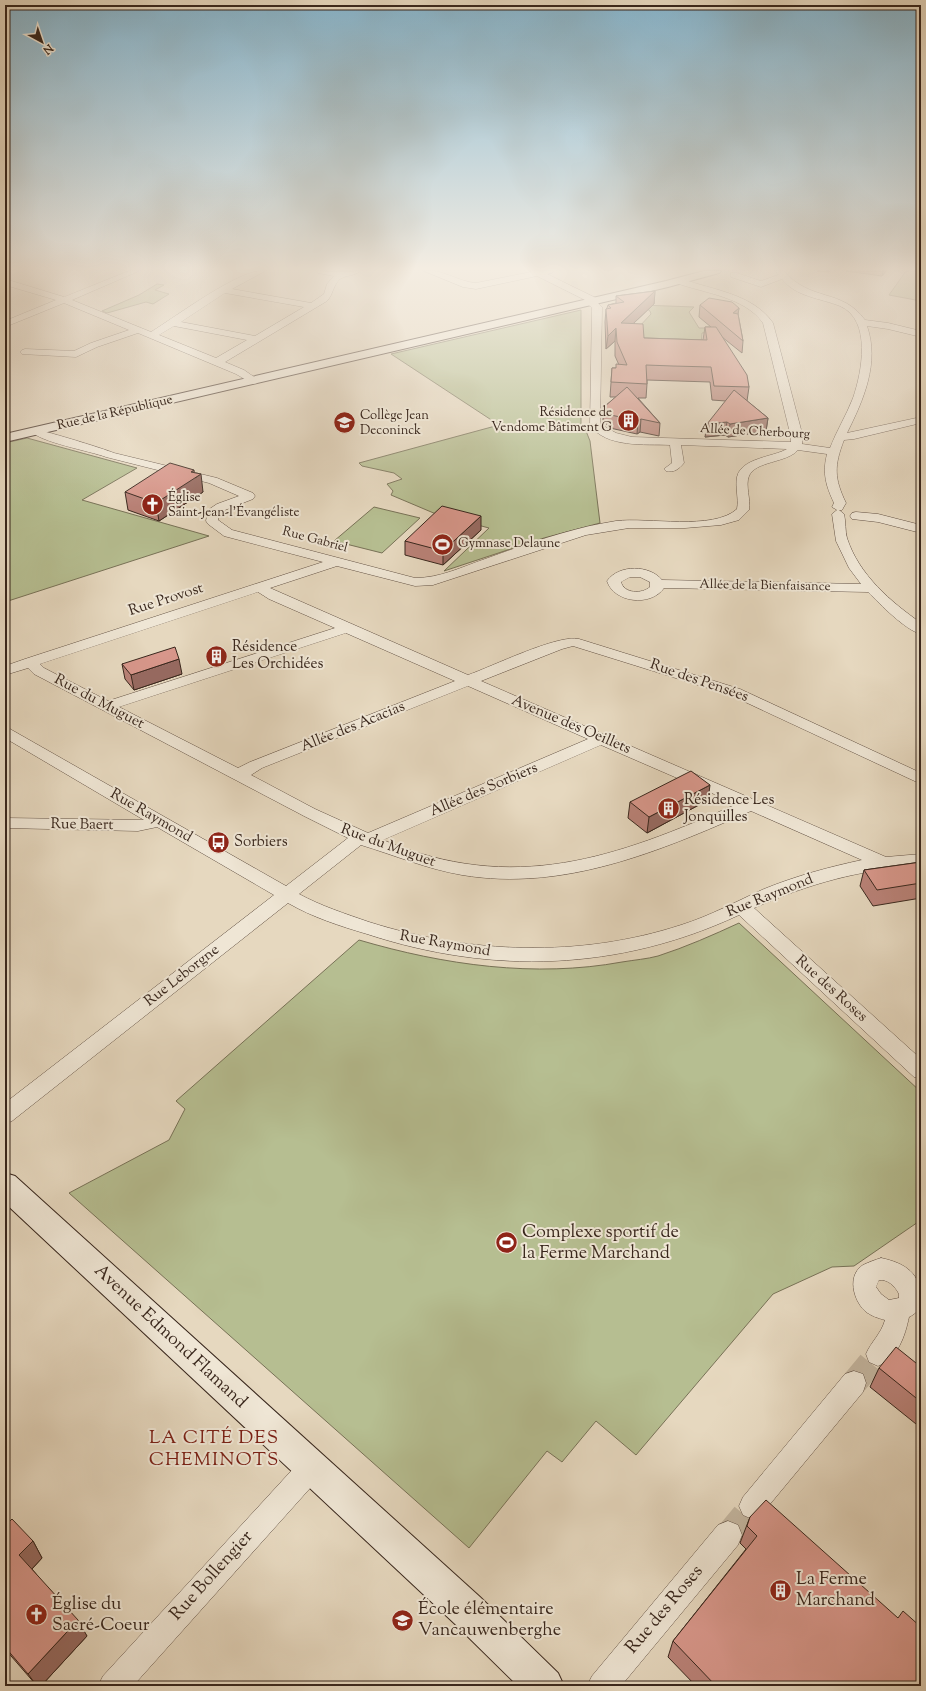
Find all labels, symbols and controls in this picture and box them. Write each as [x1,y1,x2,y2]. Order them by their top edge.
north arrow [22,22,62,62]
text: N [39,39,57,58]
street label: Rue de la République [55,391,175,435]
place label: Résidence de Vendome Bâtiment G [491,404,612,437]
place label: Collège Jean Deconinck [360,407,429,440]
building icon: Résidence de Vendome Bâtiment G [615,407,641,433]
school or university icon: Collège Jean Deconinck [331,410,357,436]
street label: Allée de Cherbourg [699,420,811,444]
place label: Église Saint-Jean-l'Évangéliste [168,488,300,522]
church icon: Église Saint-Jean-l'Évangéliste [140,492,166,518]
street label: Rue Gabriel [280,523,350,557]
sports icon: Gymnase Delaune [429,531,455,557]
place label: Gymnase Delaune [458,535,560,553]
street label: Allée de la Bienfaisance [699,576,831,596]
street label: Rue Provost [126,578,206,622]
place label: Résidence Les Orchidées [232,637,324,675]
building icon: Résidence Les Orchidées [204,643,230,669]
street label: Rue des Pensées [647,654,751,708]
street label: Rue du Muguet [50,669,148,735]
street label: Avenue des Oeillets [508,690,634,760]
street label: Allée des Acacias [298,696,408,757]
street label: Allée des Sorbiers [427,758,541,822]
street label: Rue Raymond [106,784,196,848]
place label: Résidence Les Jonquilles [683,790,774,828]
building icon: Résidence Les Jonquilles [655,796,681,822]
street label: Rue Baert [50,814,114,836]
street label: Rue du Muguet [338,819,438,873]
bus stop icon: Sorbiers [205,829,231,855]
place label: Sorbiers [234,832,288,853]
street label: Rue Raymond [724,869,817,923]
street label: Rue Raymond [398,926,493,962]
street label: Rue Leborgne [140,940,224,1012]
street label: Rue des Roses [790,951,872,1027]
place label: Complexe sportif de la Ferme Marchand [522,1220,679,1267]
sports icon: Complexe sportif de la Ferme Marchand [494,1230,520,1256]
street label: Avenue Edmond Flamand [88,1259,252,1415]
district label: LA CITÉ DES CHEMINOTS [149,1425,279,1474]
street label: Rue Bollengier [164,1525,260,1627]
street label: Rue des Roses [620,1560,710,1660]
place label: La Ferme Marchand [796,1567,875,1614]
building icon: La Ferme Marchand [767,1577,793,1603]
place label: Église du Sacré-Coeur [52,1592,150,1639]
place label: École élémentaire Vancauwenberghe [418,1597,561,1644]
church icon: Église du Sacré-Coeur [24,1602,50,1628]
school or university icon: École élémentaire Vancauwenberghe [390,1607,416,1633]

